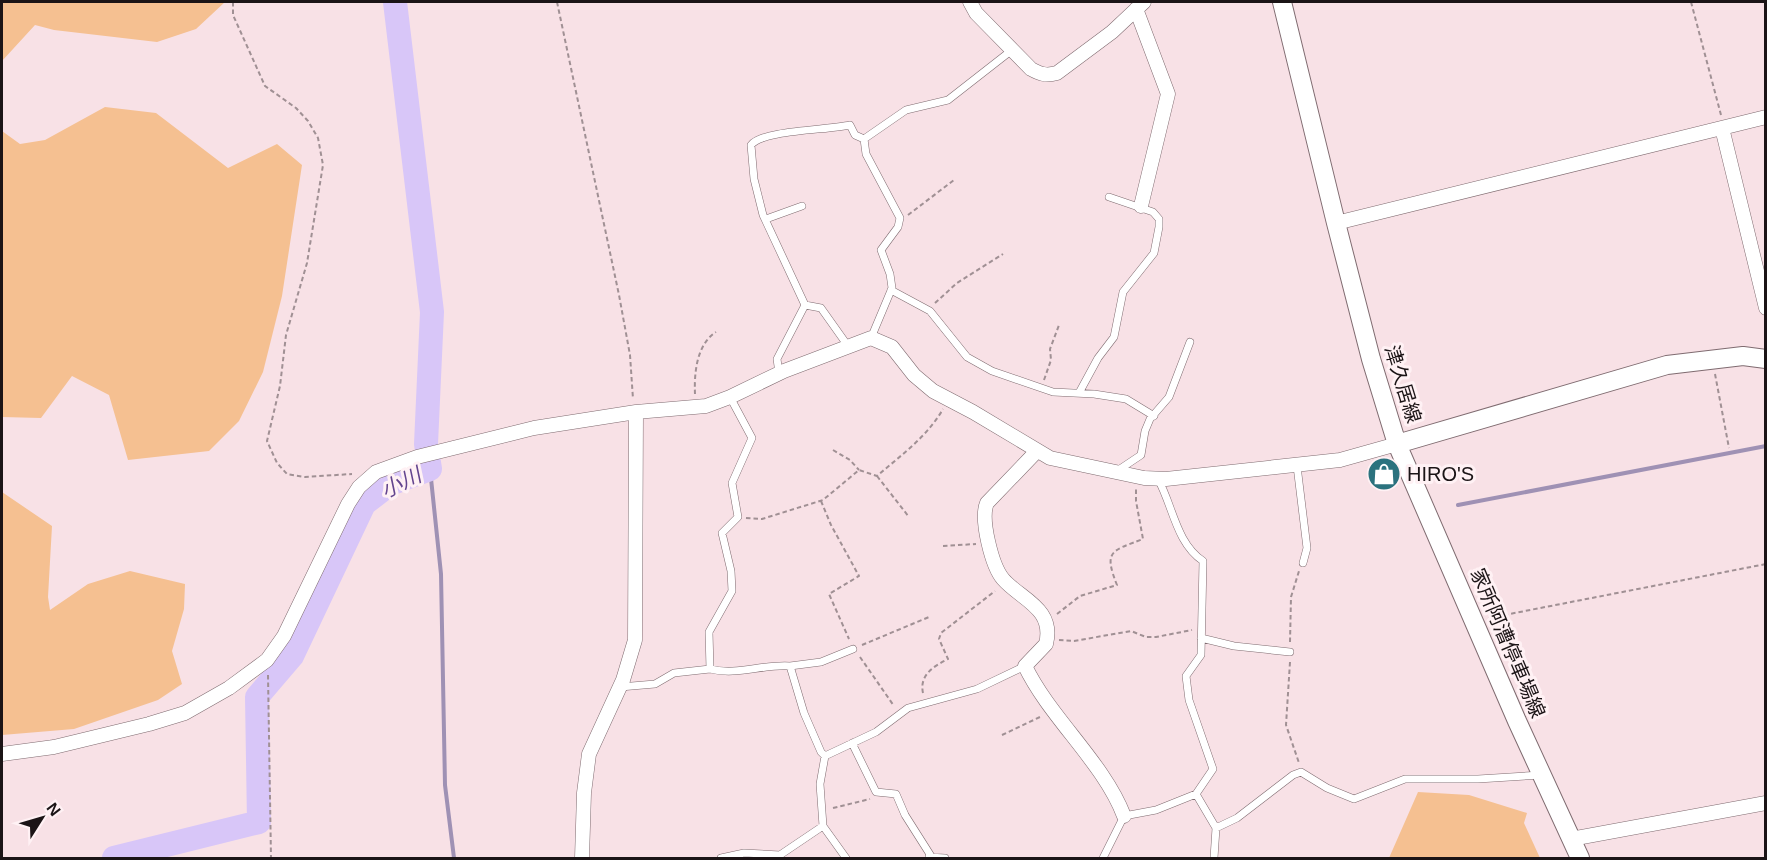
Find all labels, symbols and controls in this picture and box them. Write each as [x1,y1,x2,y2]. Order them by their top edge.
street label: 津久居線 [1381,343,1425,425]
shop icon: HIRO'S [1366,456,1402,492]
water label: 小川 [377,462,426,502]
place label: HIRO'S [1407,463,1474,485]
street label: 家所阿漕停車場線 [1467,565,1549,721]
north arrow [12,788,72,848]
text: N [43,800,64,819]

